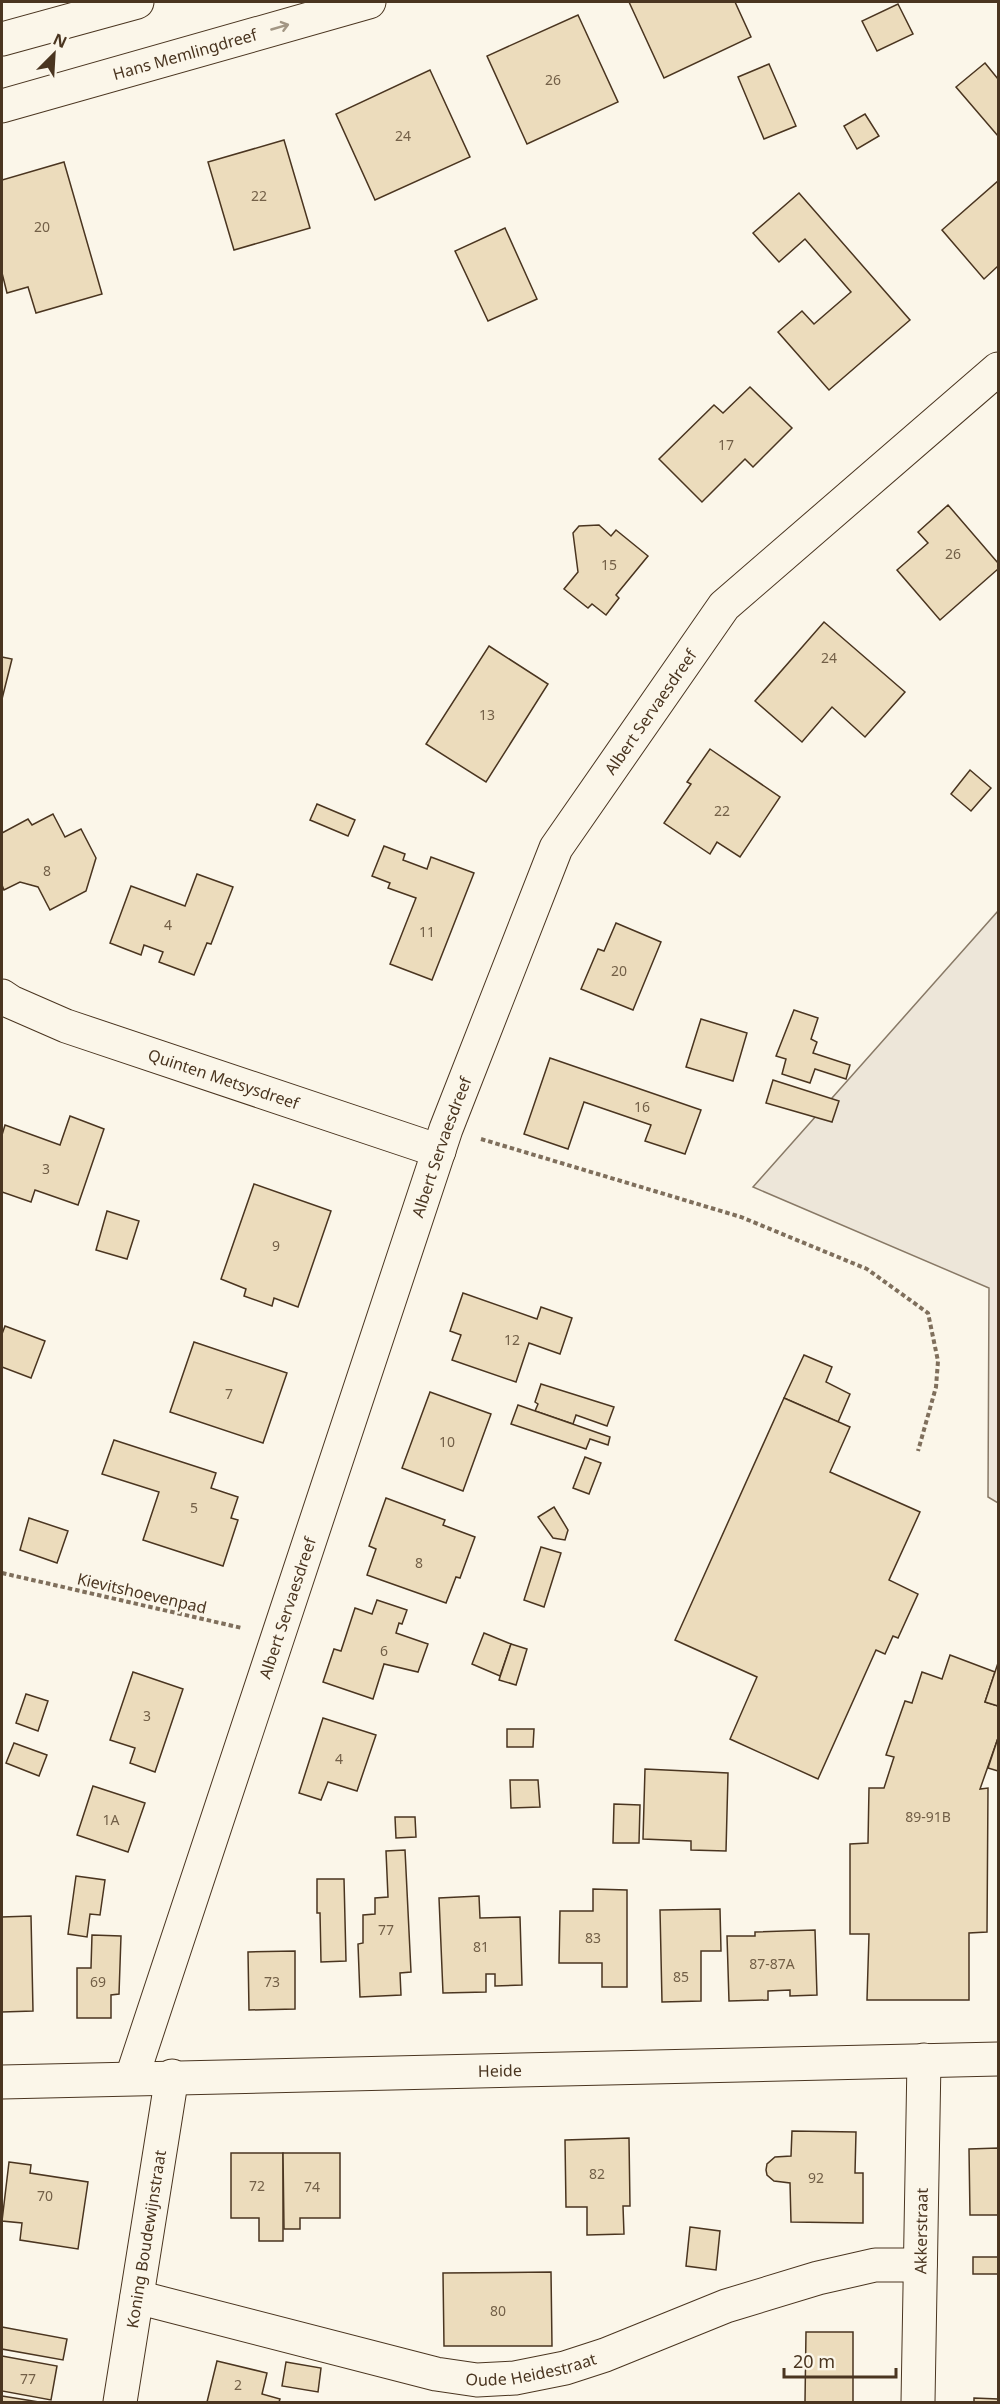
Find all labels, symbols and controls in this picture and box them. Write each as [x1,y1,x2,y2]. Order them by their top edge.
one-way arrow [270,21,289,32]
street label: Hans Memlingdreef [110,23,261,85]
north arrow [24,24,84,84]
text: N [50,28,71,53]
house number: 26 [545,70,561,89]
house number: 24 [395,126,411,145]
house number: 22 [251,186,267,205]
house number: 20 [34,217,50,236]
house number: 17 [718,435,734,454]
house number: 26 [945,544,961,563]
house number: 15 [601,555,617,574]
street label: Albert Servaesdreef [599,644,702,779]
house number: 24 [821,648,837,667]
house number: 13 [479,705,495,724]
house number: 22 [714,801,730,820]
house number: 8 [43,861,51,880]
house number: 4 [164,915,172,934]
house number: 11 [419,922,435,941]
house number: 20 [611,961,627,980]
street label: Quinten Metsysdreef [145,1043,303,1115]
street label: Albert Servaesdreef [406,1072,477,1220]
house number: 16 [634,1097,650,1116]
house number: 3 [42,1159,50,1178]
house number: 9 [272,1236,280,1255]
house number: 12 [504,1330,520,1349]
house number: 7 [225,1384,233,1403]
house number: 10 [439,1432,455,1451]
house number: 5 [190,1498,198,1517]
street label: Albert Servaesdreef [254,1533,321,1682]
house number: 8 [415,1553,423,1572]
street label: Kievitshoevenpad [75,1567,209,1619]
house number: 6 [380,1641,388,1660]
house number: 3 [143,1706,151,1725]
house number: 4 [335,1749,343,1768]
house number: 89-91B [905,1807,951,1826]
house number: 1A [103,1810,120,1829]
house number: 77 [378,1920,394,1939]
house number: 83 [585,1928,601,1947]
house number: 81 [473,1937,489,1956]
house number: 87-87A [749,1954,795,1973]
house number: 85 [673,1967,689,1986]
house number: 69 [90,1972,106,1991]
house number: 73 [264,1972,280,1991]
street label: Heide [478,2059,522,2082]
street label: Koning Boudewijnstraat [121,2148,171,2330]
house number: 82 [589,2164,605,2183]
house number: 92 [808,2168,824,2187]
house number: 72 [249,2176,265,2195]
house number: 74 [304,2177,320,2196]
house number: 70 [37,2186,53,2205]
street label: Akkerstraat [909,2187,933,2274]
house number: 80 [490,2301,506,2320]
scale bar [784,2341,896,2379]
street label: Oude Heidestraat [464,2348,599,2391]
text: 20 m [793,2349,835,2373]
house number: 77 [20,2369,36,2388]
house number: 2 [234,2375,242,2394]

